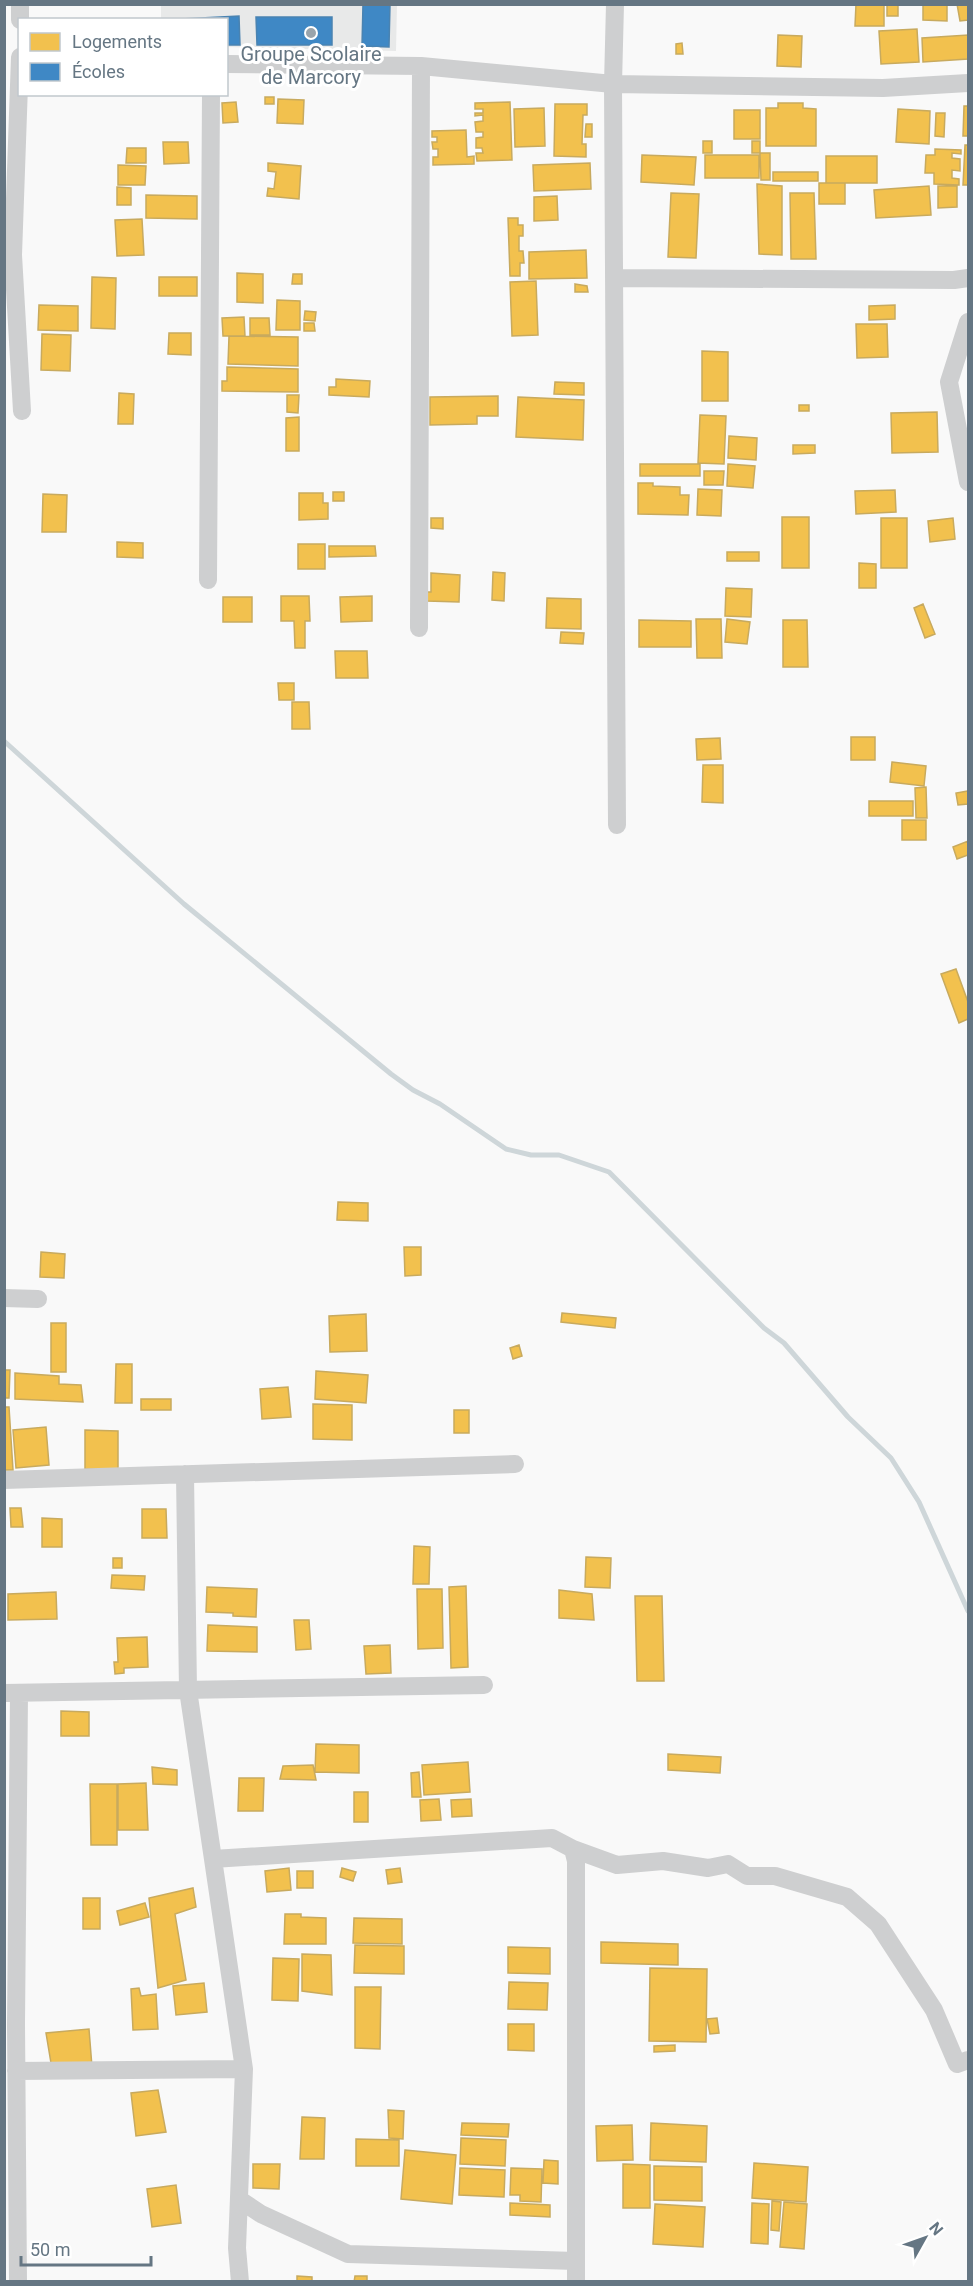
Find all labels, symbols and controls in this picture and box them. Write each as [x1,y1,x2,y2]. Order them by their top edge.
legend [18,18,228,96]
marker: Groupe Scolaire de Marcory [304,26,318,40]
text: Logements [72,31,162,52]
place label: Groupe Scolaire de Marcory [241,42,382,89]
text: Écoles [72,61,125,82]
north arrow [895,2208,955,2268]
text: N [925,2218,947,2239]
scale bar [21,2229,152,2267]
text: 50 m [30,2239,70,2260]

